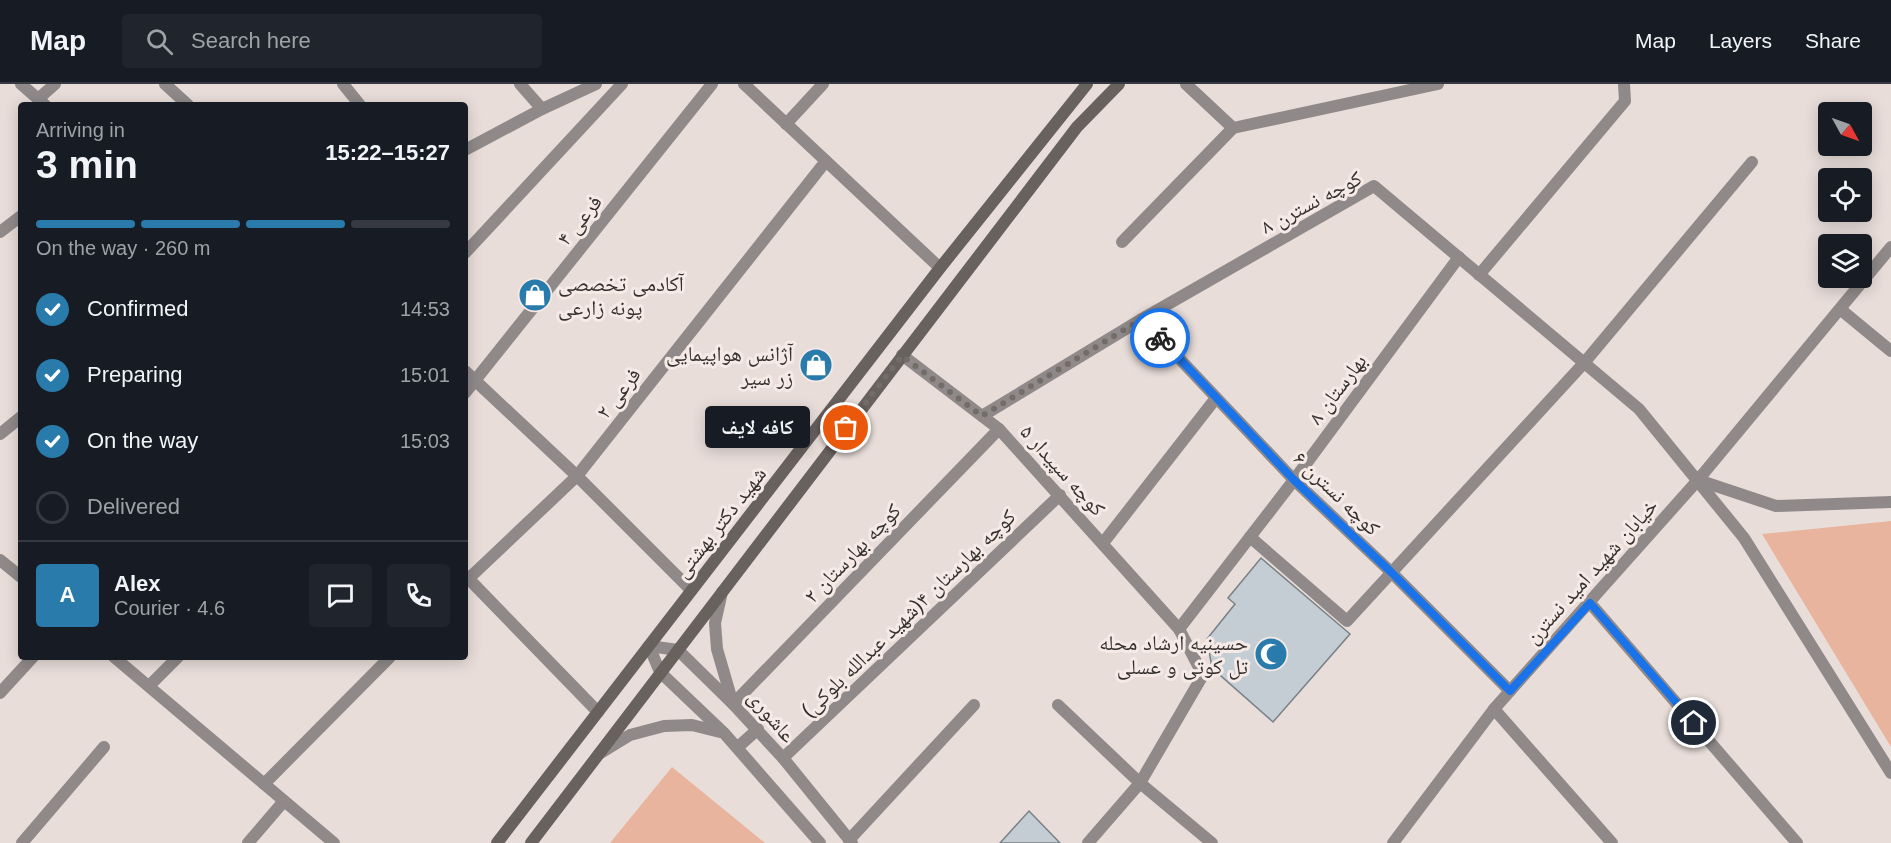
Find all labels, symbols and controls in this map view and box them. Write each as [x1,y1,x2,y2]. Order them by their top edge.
search box [122,14,542,68]
text: Map [30,25,86,56]
icon: search [143,25,176,58]
text: Search here [191,28,311,53]
text: Map [1635,29,1676,52]
text: Layers [1709,29,1772,52]
text: Share [1805,29,1861,52]
north arrow [1818,102,1872,156]
map controls [1818,102,1872,288]
text: Arriving in [36,119,125,141]
text: 15:22–15:27 [325,140,450,165]
text: 3 min [36,143,138,186]
street label: کوچه نسترن ۸ [1257,166,1366,239]
button: locate [1818,168,1872,222]
street label: فرعی ۴ [552,190,608,251]
button: layers [1818,234,1872,288]
text: On the way · 260 m [36,237,211,259]
place label: آکادمی تخصصی پونه زارعی [558,272,685,321]
shop icon: آکادمی تخصصی پونه زارعی [517,277,553,313]
icon: check [36,293,69,326]
text: Confirmed [87,296,188,321]
text: 14:53 [400,298,450,320]
courier [1130,308,1190,368]
icon: bike [1144,322,1177,355]
place label: آژانس هواپیمایی زر سیر [666,342,794,389]
shop icon: آژانس هواپیمایی زر سیر [798,347,834,383]
street label: بهارستان ۸ [1303,350,1371,429]
icon: check [36,359,69,392]
text: Preparing [87,362,182,387]
street label: فرعی ۲ [591,363,646,424]
text: 15:01 [400,364,450,386]
pin [820,402,871,453]
callout: کافه لایف [705,407,810,449]
icon: bag [829,411,862,444]
text: کافه لایف [721,416,794,438]
street label: کوچه سپیدار ۵ [1015,420,1110,521]
icon: check [36,425,69,458]
text: On the way [87,428,198,453]
text: 15:03 [400,430,450,452]
street label: کوچه نسترن ۶ [1289,446,1385,541]
street label: شهید دکتر بهشتی [670,462,772,583]
text: Delivered [87,494,180,519]
street label: خیابان شهید امید نسترن [1520,494,1663,649]
street label: کوچه بهارستان ۲ [799,499,906,608]
street label: کوچه بهارستان ۴(شهید عبدالله بلوکی) [796,504,1021,723]
button: chat [309,564,372,627]
button: phone [387,564,450,627]
text: Alex [114,571,160,596]
text: A [60,582,75,607]
text: Courier · 4.6 [114,597,225,619]
place label: حسینیه ارشاد محله تل کوتی و عسلی [1099,631,1248,680]
mosque icon: حسینیه ارشاد محله تل کوتی و عسلی [1253,636,1289,672]
street label: عاشوری [743,685,801,748]
pin [1668,697,1719,748]
icon: home [1677,706,1710,739]

